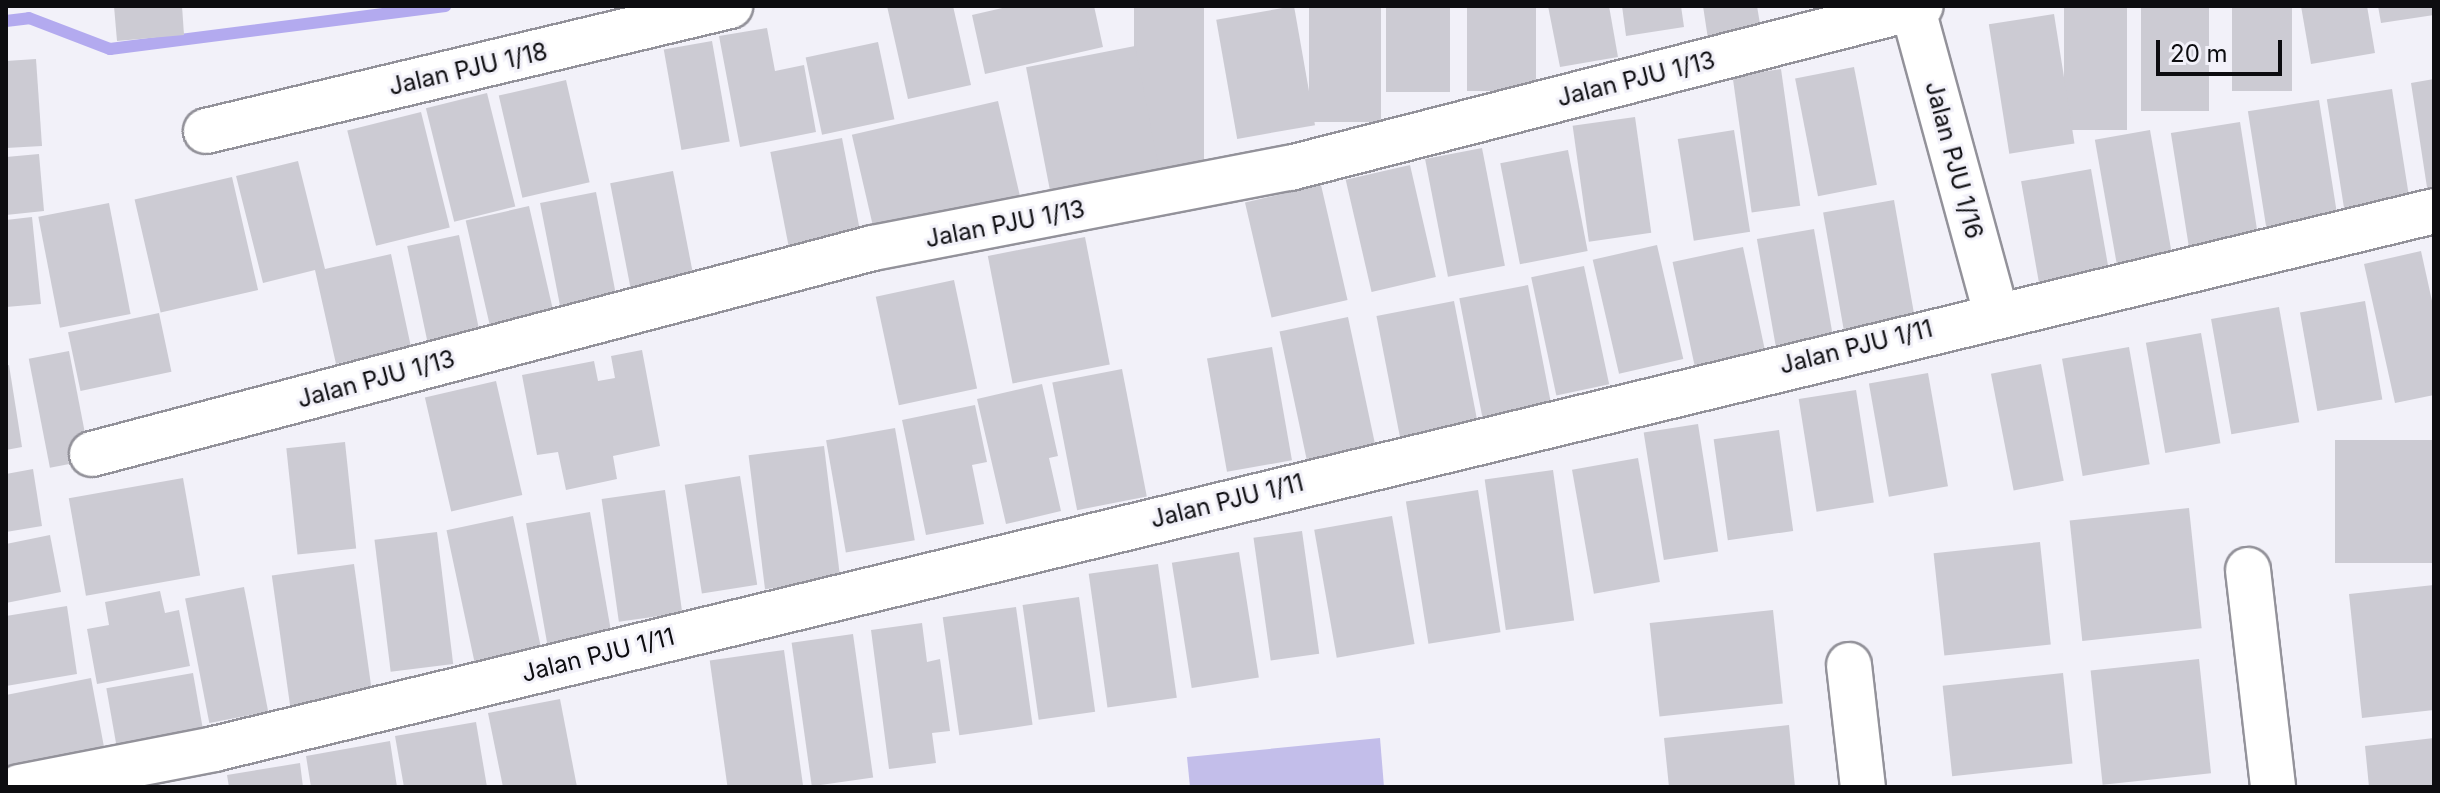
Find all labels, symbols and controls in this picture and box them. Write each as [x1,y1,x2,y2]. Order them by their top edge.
scale bar [2160,24,2286,74]
street label: Jalan PJU 1/18 [386,37,550,101]
text: 20 m [2170,39,2228,68]
street label: Jalan PJU 1/13 [1554,45,1718,113]
street label: Jalan PJU 1/16 [1919,78,1989,242]
street label: Jalan PJU 1/13 [923,194,1087,254]
street label: Jalan PJU 1/11 [1777,314,1935,380]
street label: Jalan PJU 1/13 [294,344,458,414]
street label: Jalan PJU 1/11 [1148,468,1306,534]
street label: Jalan PJU 1/11 [519,622,677,688]

